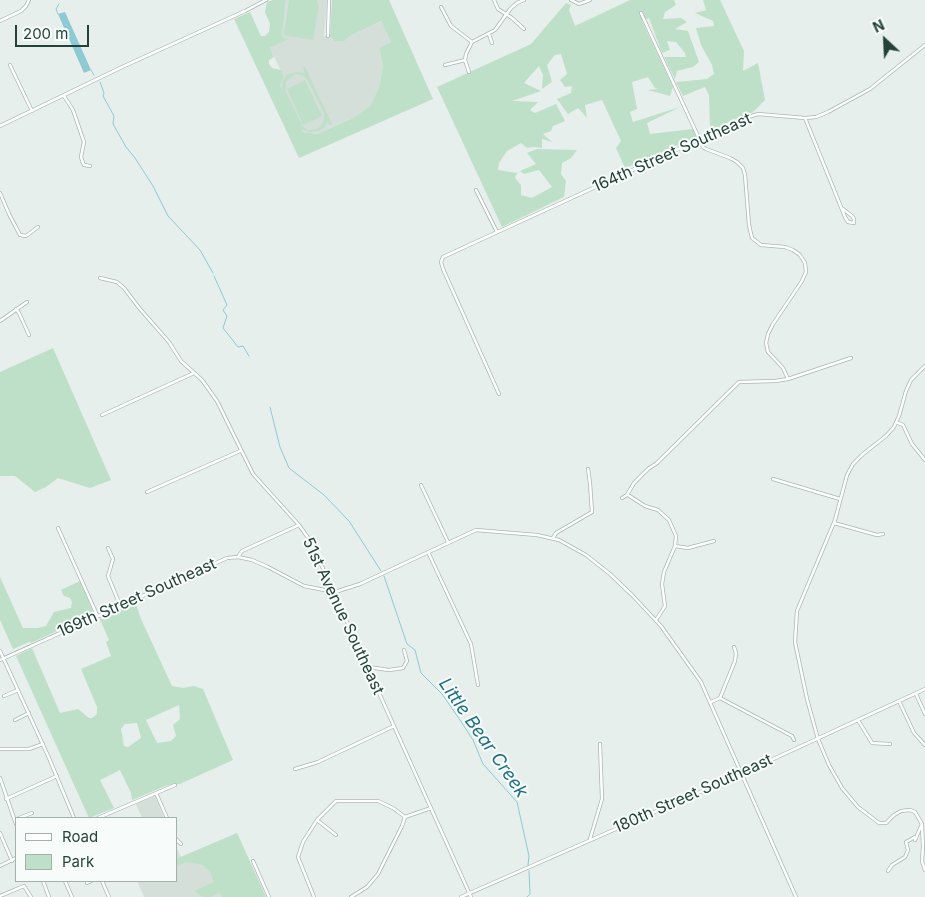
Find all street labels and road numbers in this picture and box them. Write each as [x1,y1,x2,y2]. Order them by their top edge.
street label: 164th Street Southeast [590,109,754,197]
street label: 51st Avenue Southeast [298,534,388,698]
street label: 169th Street Southeast [55,554,219,642]
street label: 180th Street Southeast [611,750,775,838]

